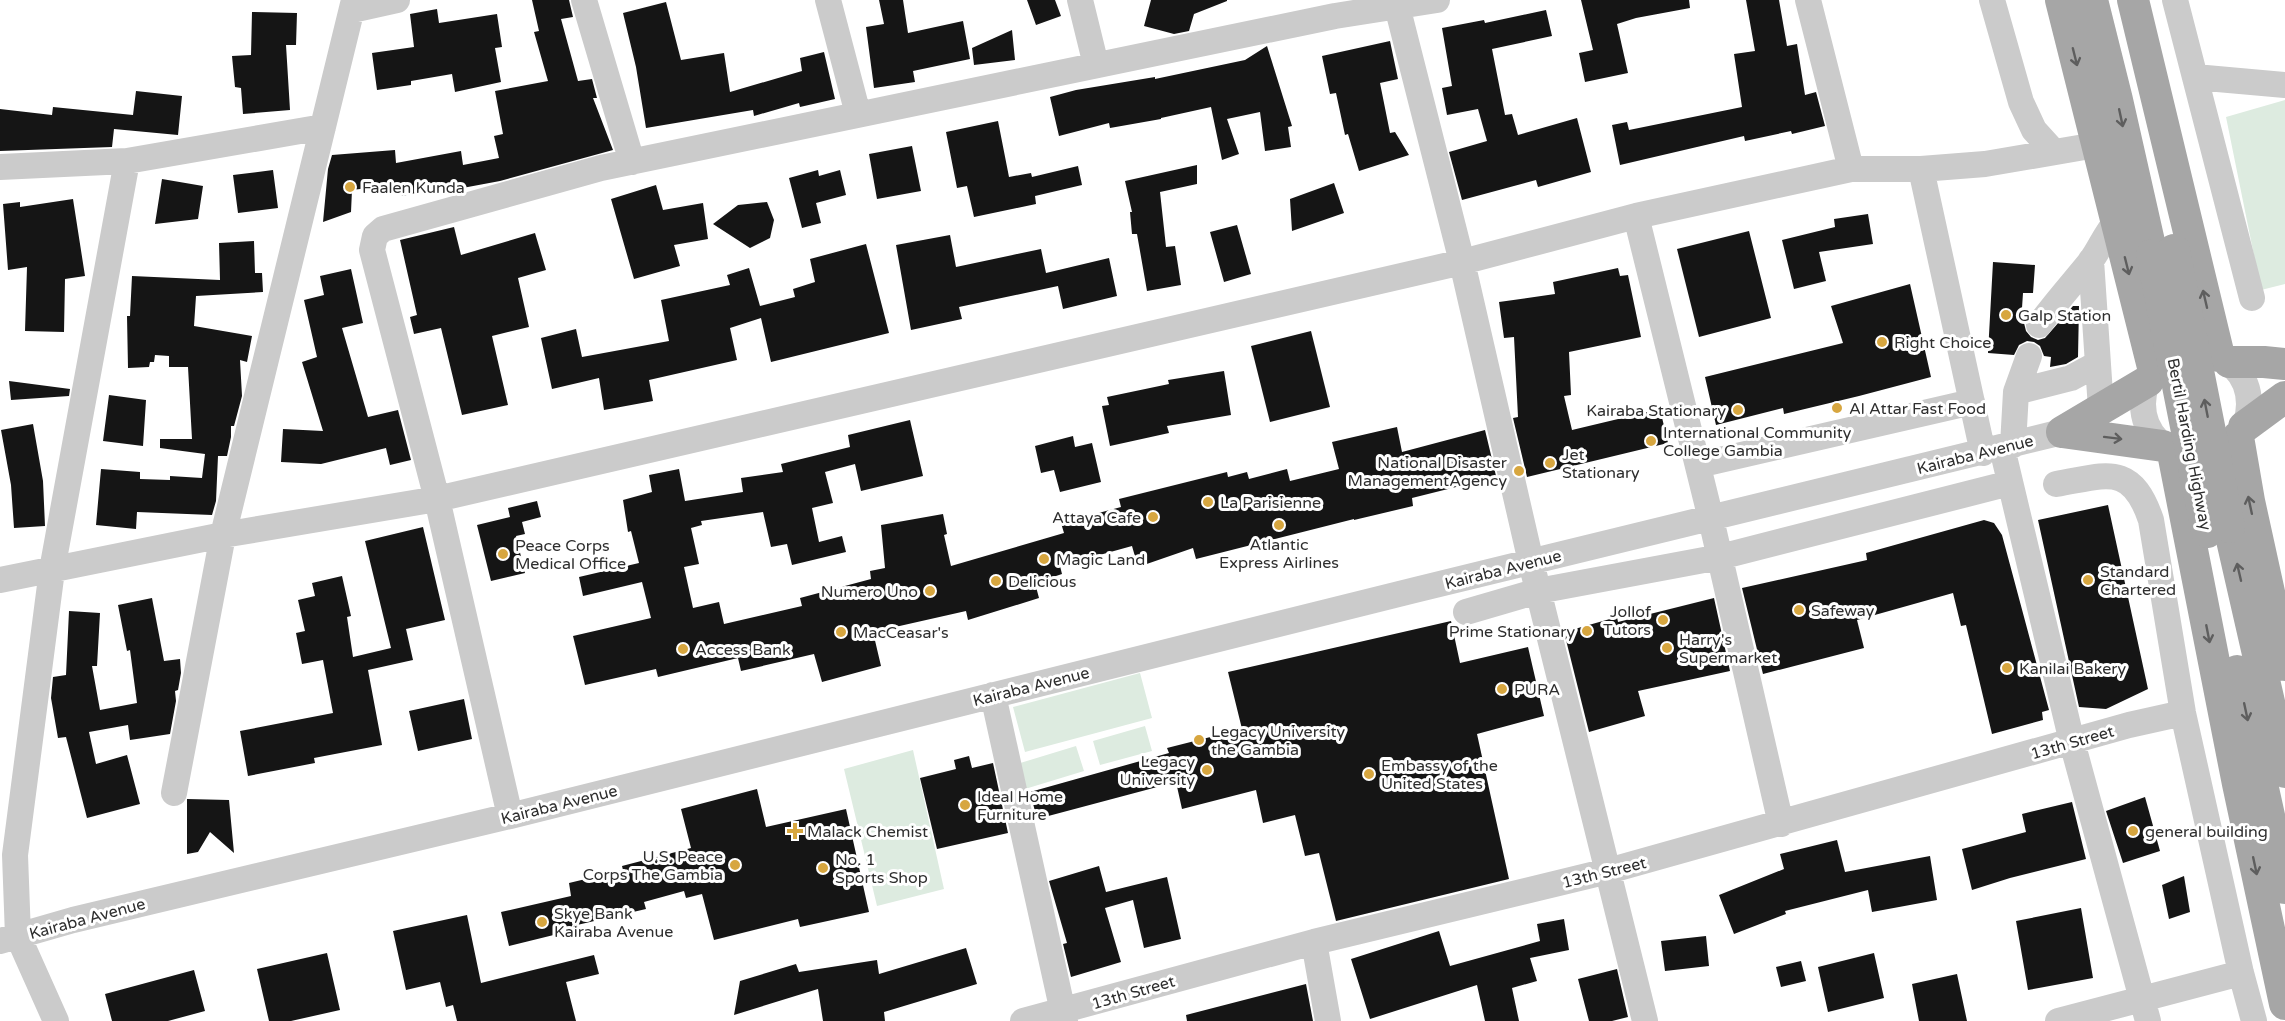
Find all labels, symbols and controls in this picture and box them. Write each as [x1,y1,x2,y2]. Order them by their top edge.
one-way arrow [2069,47,2081,66]
one-way arrow [2116,108,2127,127]
place label: Faalen Kunda [362,178,465,198]
marker: Faalen Kunda [343,180,357,194]
one-way arrow [2122,256,2134,275]
one-way arrow [2199,290,2211,309]
place label: Galp Station [2018,306,2111,326]
marker: Galp Station [1999,308,2013,322]
place label: Right Choice [1894,333,1991,353]
marker: Right Choice [1875,335,1889,349]
street label: Bertil Harding Highway [2162,356,2216,532]
place label: Al Attar Fast Food [1849,399,1986,419]
one-way arrow [2200,399,2211,418]
place label: Kairaba Stationary [1586,401,1726,421]
marker: Al Attar Fast Food [1830,401,1844,415]
marker: Kairaba Stationary [1731,403,1745,417]
place label: International Community College Gambia [1663,423,1852,461]
street label: Kairaba Avenue [1915,431,2036,479]
one-way arrow [2102,433,2122,444]
marker: International Community College Gambia [1644,434,1658,448]
place label: Jet Stationary [1562,445,1640,483]
place label: National Disaster ManagementAgency [1347,453,1508,491]
marker: Jet Stationary [1543,456,1557,470]
marker: National Disaster ManagementAgency [1512,464,1526,478]
place label: La Parisienne [1220,493,1321,513]
marker: La Parisienne [1201,495,1215,509]
one-way arrow [2244,496,2255,515]
place label: Attaya Cafe [1052,508,1141,528]
marker: Attaya Cafe [1146,510,1160,524]
marker: Atlantic Express Airlines [1272,518,1286,532]
place label: Atlantic Express Airlines [1219,535,1339,573]
place label: Peace Corps Medical Office [515,536,626,574]
street label: Kairaba Avenue [1443,546,1564,594]
marker: Peace Corps Medical Office [496,547,510,561]
place label: Magic Land [1056,550,1145,570]
marker: Magic Land [1037,552,1051,566]
place label: Standard Chartered [2100,562,2176,600]
one-way arrow [2233,563,2245,582]
place label: Delicious [1008,572,1076,592]
marker: Standard Chartered [2081,573,2095,587]
marker: Delicious [989,574,1003,588]
place label: Numero Uno [821,582,918,602]
marker: Numero Uno [923,584,937,598]
place label: Safeway [1811,601,1875,621]
place label: Jollof Tutors [1603,602,1652,640]
marker: Safeway [1792,603,1806,617]
marker: Jollof Tutors [1656,613,1670,627]
place label: Prime Stationary [1449,622,1575,642]
place label: MacCeasar's [853,623,949,643]
marker: Prime Stationary [1580,624,1594,638]
one-way arrow [2203,624,2214,643]
marker: MacCeasar's [834,625,848,639]
place label: Harry's Supermarket [1679,630,1777,668]
place label: Access Bank [695,640,791,660]
marker: Harry's Supermarket [1660,641,1674,655]
marker: Access Bank [676,642,690,656]
place label: Kanilai Bakery [2019,659,2126,679]
marker: Kanilai Bakery [2000,661,2014,675]
street label: Kairaba Avenue [971,663,1092,711]
place label: PURA [1514,680,1560,700]
marker: PURA [1495,682,1509,696]
one-way arrow [2241,702,2252,722]
place label: Legacy University the Gambia [1211,722,1345,760]
street label: 13th Street [2028,722,2116,764]
marker: Legacy University the Gambia [1192,733,1206,747]
place label: Legacy University [1120,752,1195,790]
place label: Embassy of the United States [1381,756,1498,794]
marker: Legacy University [1200,763,1214,777]
marker: Embassy of the United States [1362,767,1376,781]
street label: Kairaba Avenue [499,781,620,829]
place label: Ideal Home Furniture [977,787,1063,825]
marker: Ideal Home Furniture [958,798,972,812]
place label: Malack Chemist [807,822,928,842]
place label: general building [2145,822,2268,842]
marker: Malack Chemist [788,824,802,838]
marker: general building [2126,824,2140,838]
place label: U.S. Peace Corps The Gambia [583,847,723,885]
place label: No. 1 Sports Shop [835,850,928,888]
street label: 13th Street [1560,853,1648,893]
one-way arrow [2250,857,2262,876]
marker: U.S. Peace Corps The Gambia [728,858,742,872]
marker: No. 1 Sports Shop [816,861,830,875]
street label: Kairaba Avenue [27,894,147,944]
place label: Skye Bank Kairaba Avenue [554,904,673,942]
marker: Skye Bank Kairaba Avenue [535,915,549,929]
street label: 13th Street [1089,972,1177,1014]

